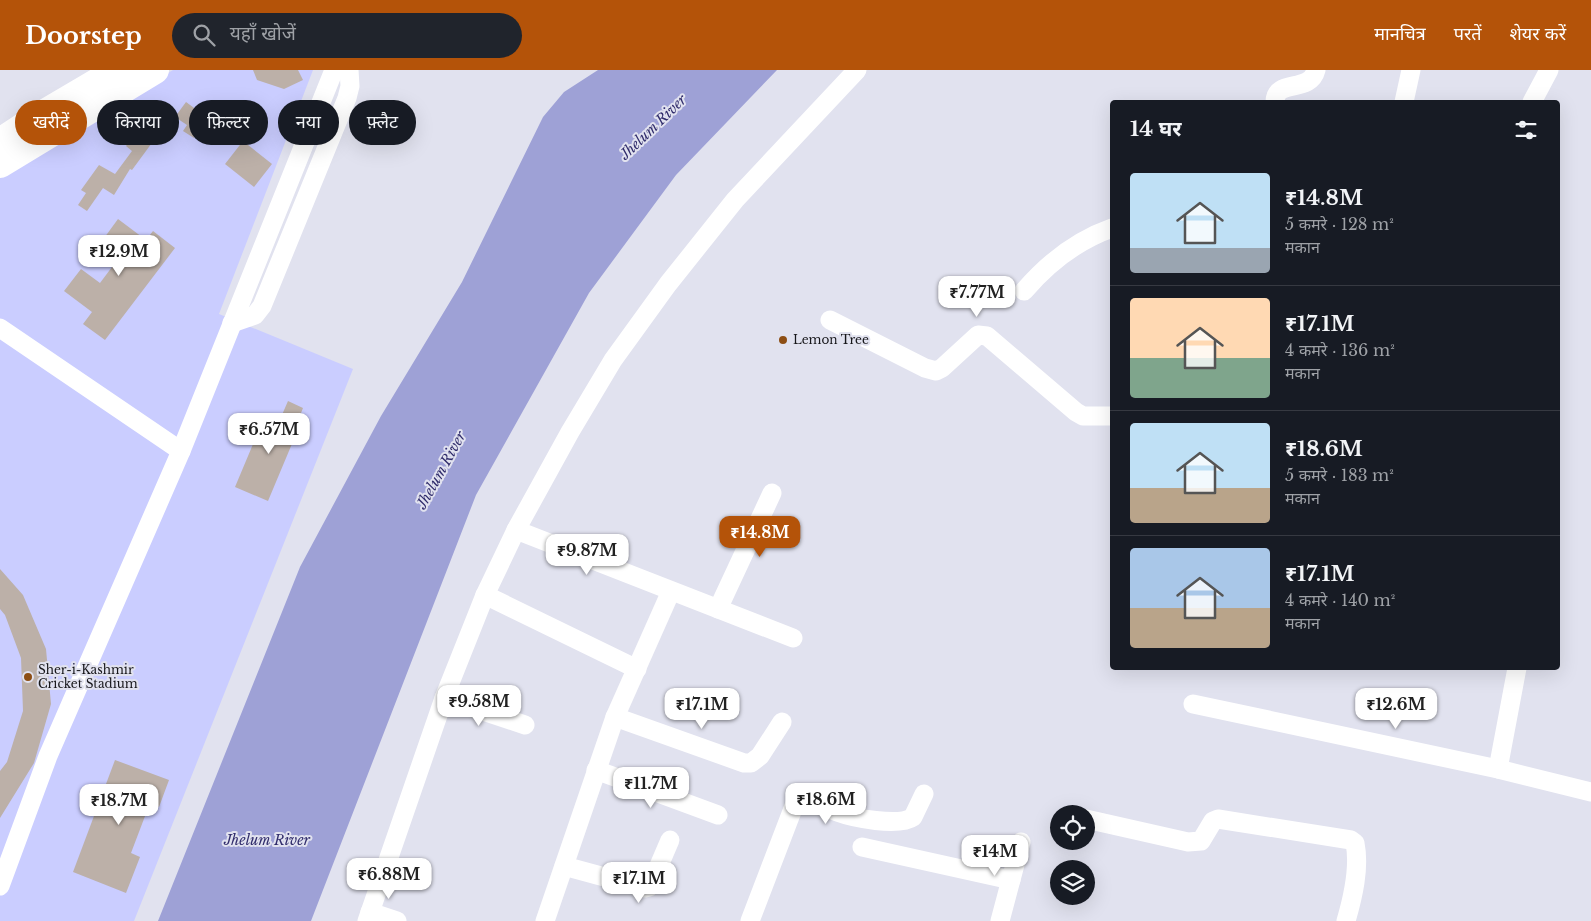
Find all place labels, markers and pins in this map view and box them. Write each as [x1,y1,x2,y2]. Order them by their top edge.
pin: ₹12.9M [78,234,160,277]
pin: ₹7.77M [936,276,1018,318]
place label: Lemon Tree [793,332,869,347]
marker: Lemon Tree [777,334,789,346]
pin: ₹6.57M [228,412,310,455]
pin: ₹14.8M [719,516,801,558]
pin: ₹9.87M [546,534,628,576]
place label: Sher-i-Kashmir Cricket Stadium [38,662,138,691]
marker: Sher-i-Kashmir Cricket Stadium [22,671,34,683]
pin: ₹9.58M [438,684,520,727]
pin: ₹17.1M [661,688,743,730]
pin: ₹12.6M [1355,688,1437,730]
pin: ₹11.7M [610,766,692,809]
pin: ₹18.6M [785,782,867,825]
pin: ₹18.7M [78,784,160,826]
pin: ₹14M [965,834,1025,877]
pin: ₹6.88M [348,858,430,900]
pin: ₹17.1M [598,862,680,904]

